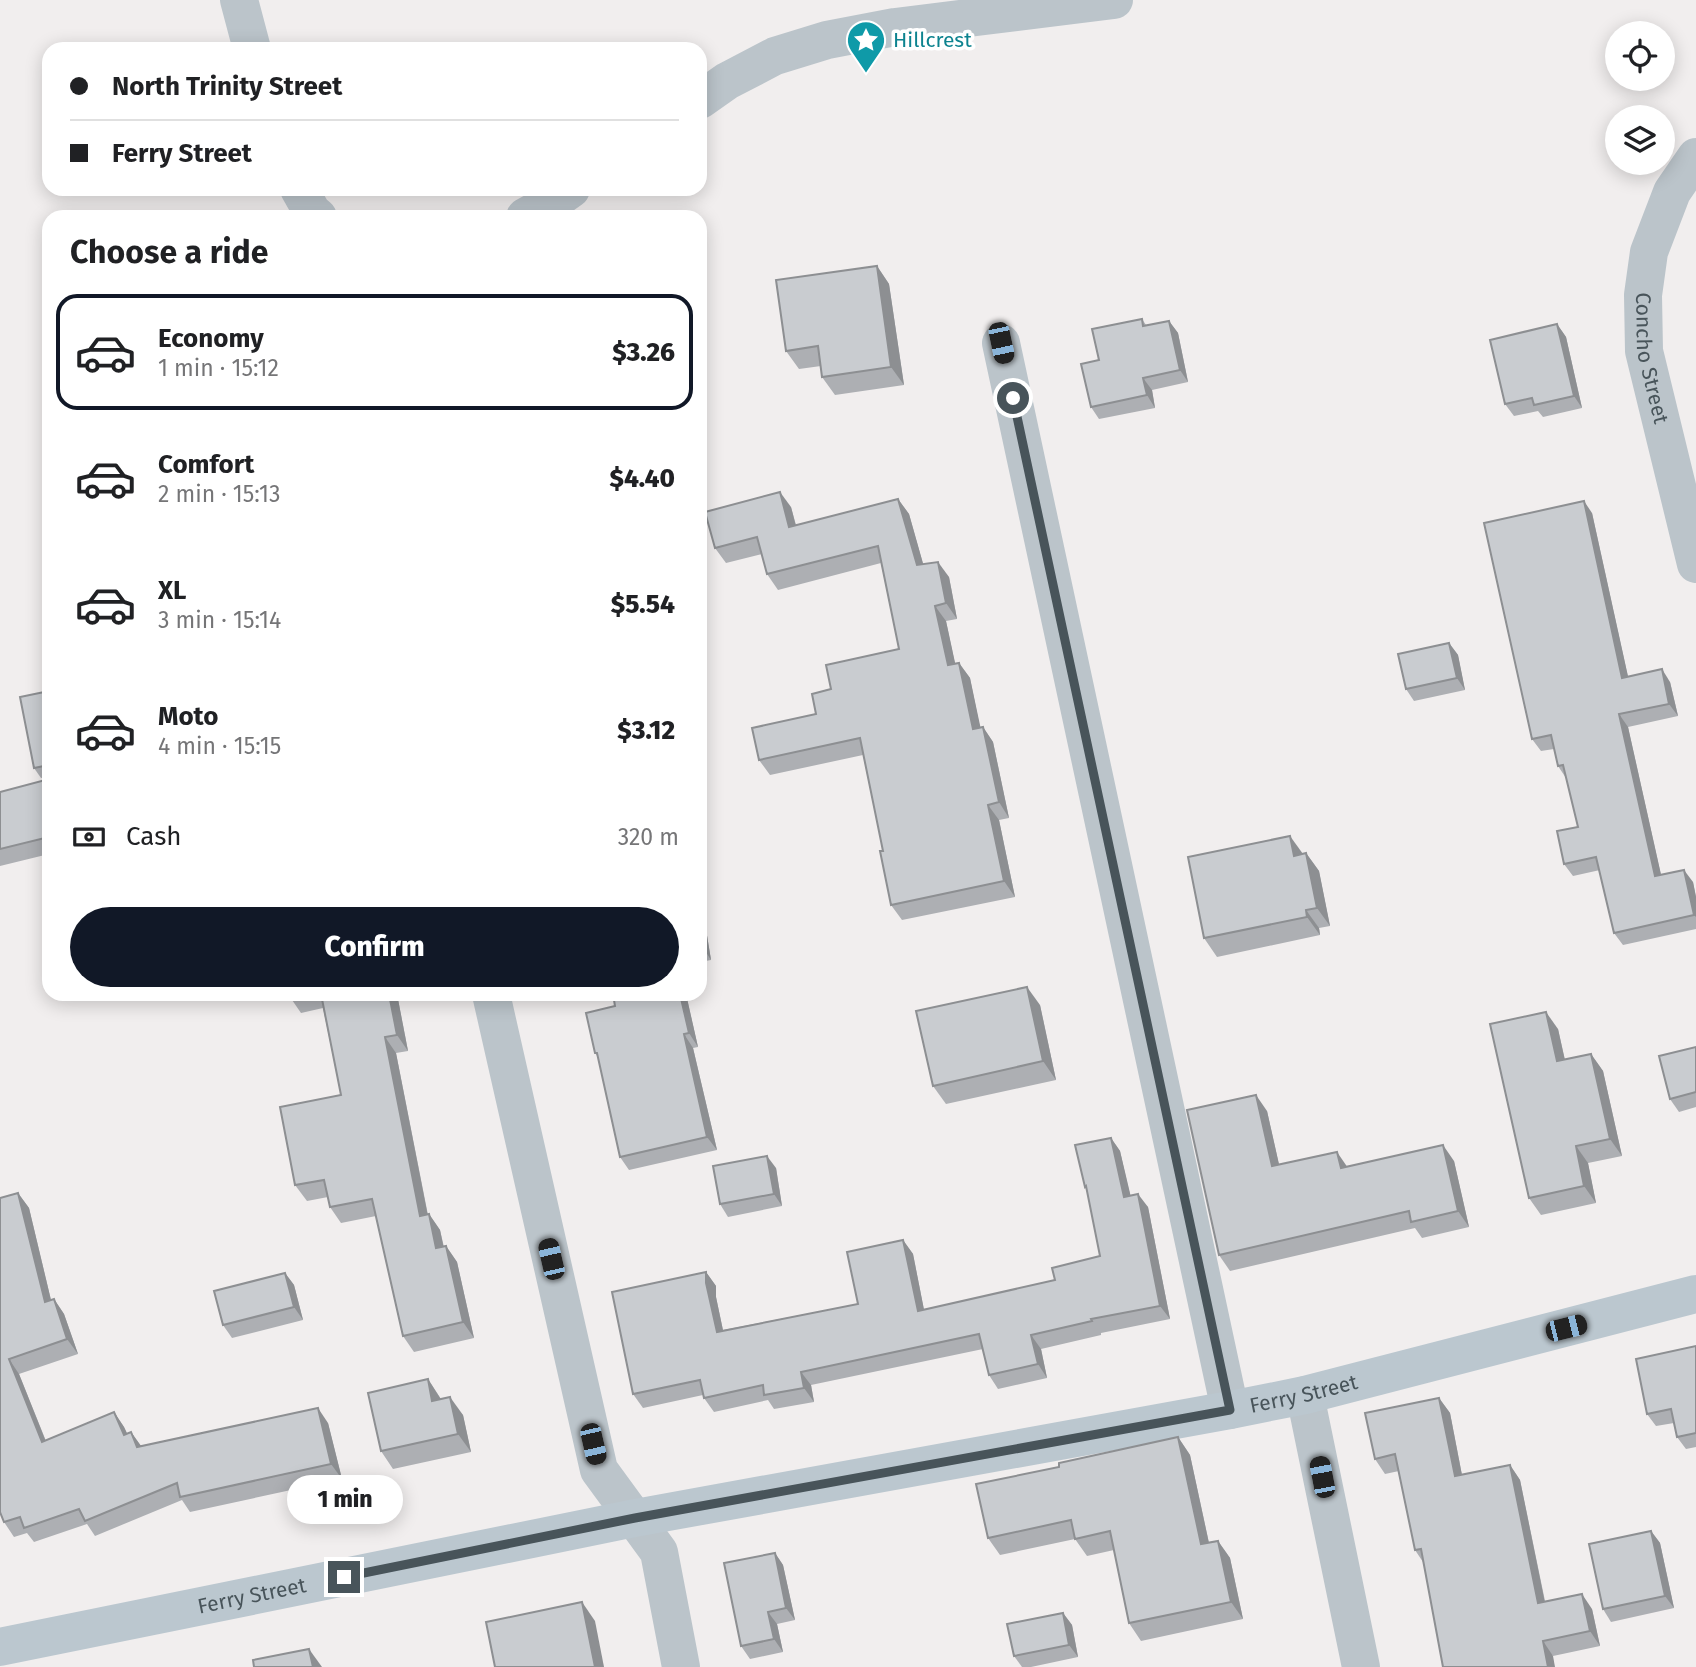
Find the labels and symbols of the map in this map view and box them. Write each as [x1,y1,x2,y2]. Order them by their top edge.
place icon: Hillcrest [845,19,887,74]
place label: Hillcrest [893,27,972,53]
street label: Concho Street [1630,292,1674,427]
car [987,320,1016,366]
route start [997,382,1029,414]
car [537,1236,566,1282]
car [1544,1313,1589,1343]
street label: Ferry Street [1247,1369,1361,1419]
car [579,1421,608,1467]
car [1308,1454,1337,1500]
callout: 1 min [286,1476,402,1524]
route end [328,1561,360,1593]
street label: Ferry Street [195,1572,309,1620]

